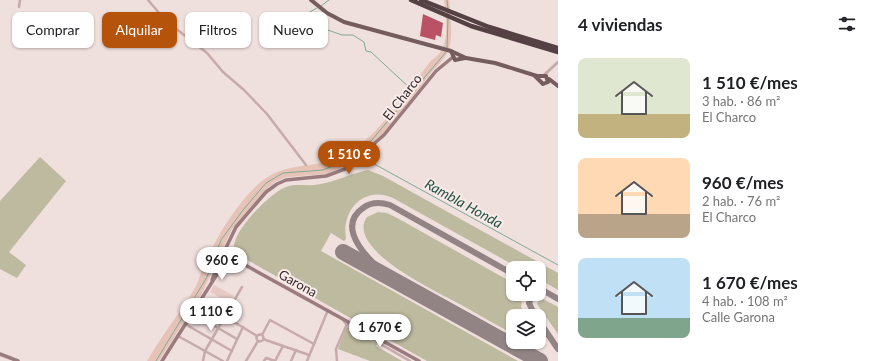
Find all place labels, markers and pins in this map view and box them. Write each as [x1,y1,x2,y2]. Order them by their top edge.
pin: 1 510 € [312,141,386,175]
pin: 960 € [194,247,250,281]
pin: 1 110 € [174,298,248,332]
pin: 1 670 € [343,314,417,348]

